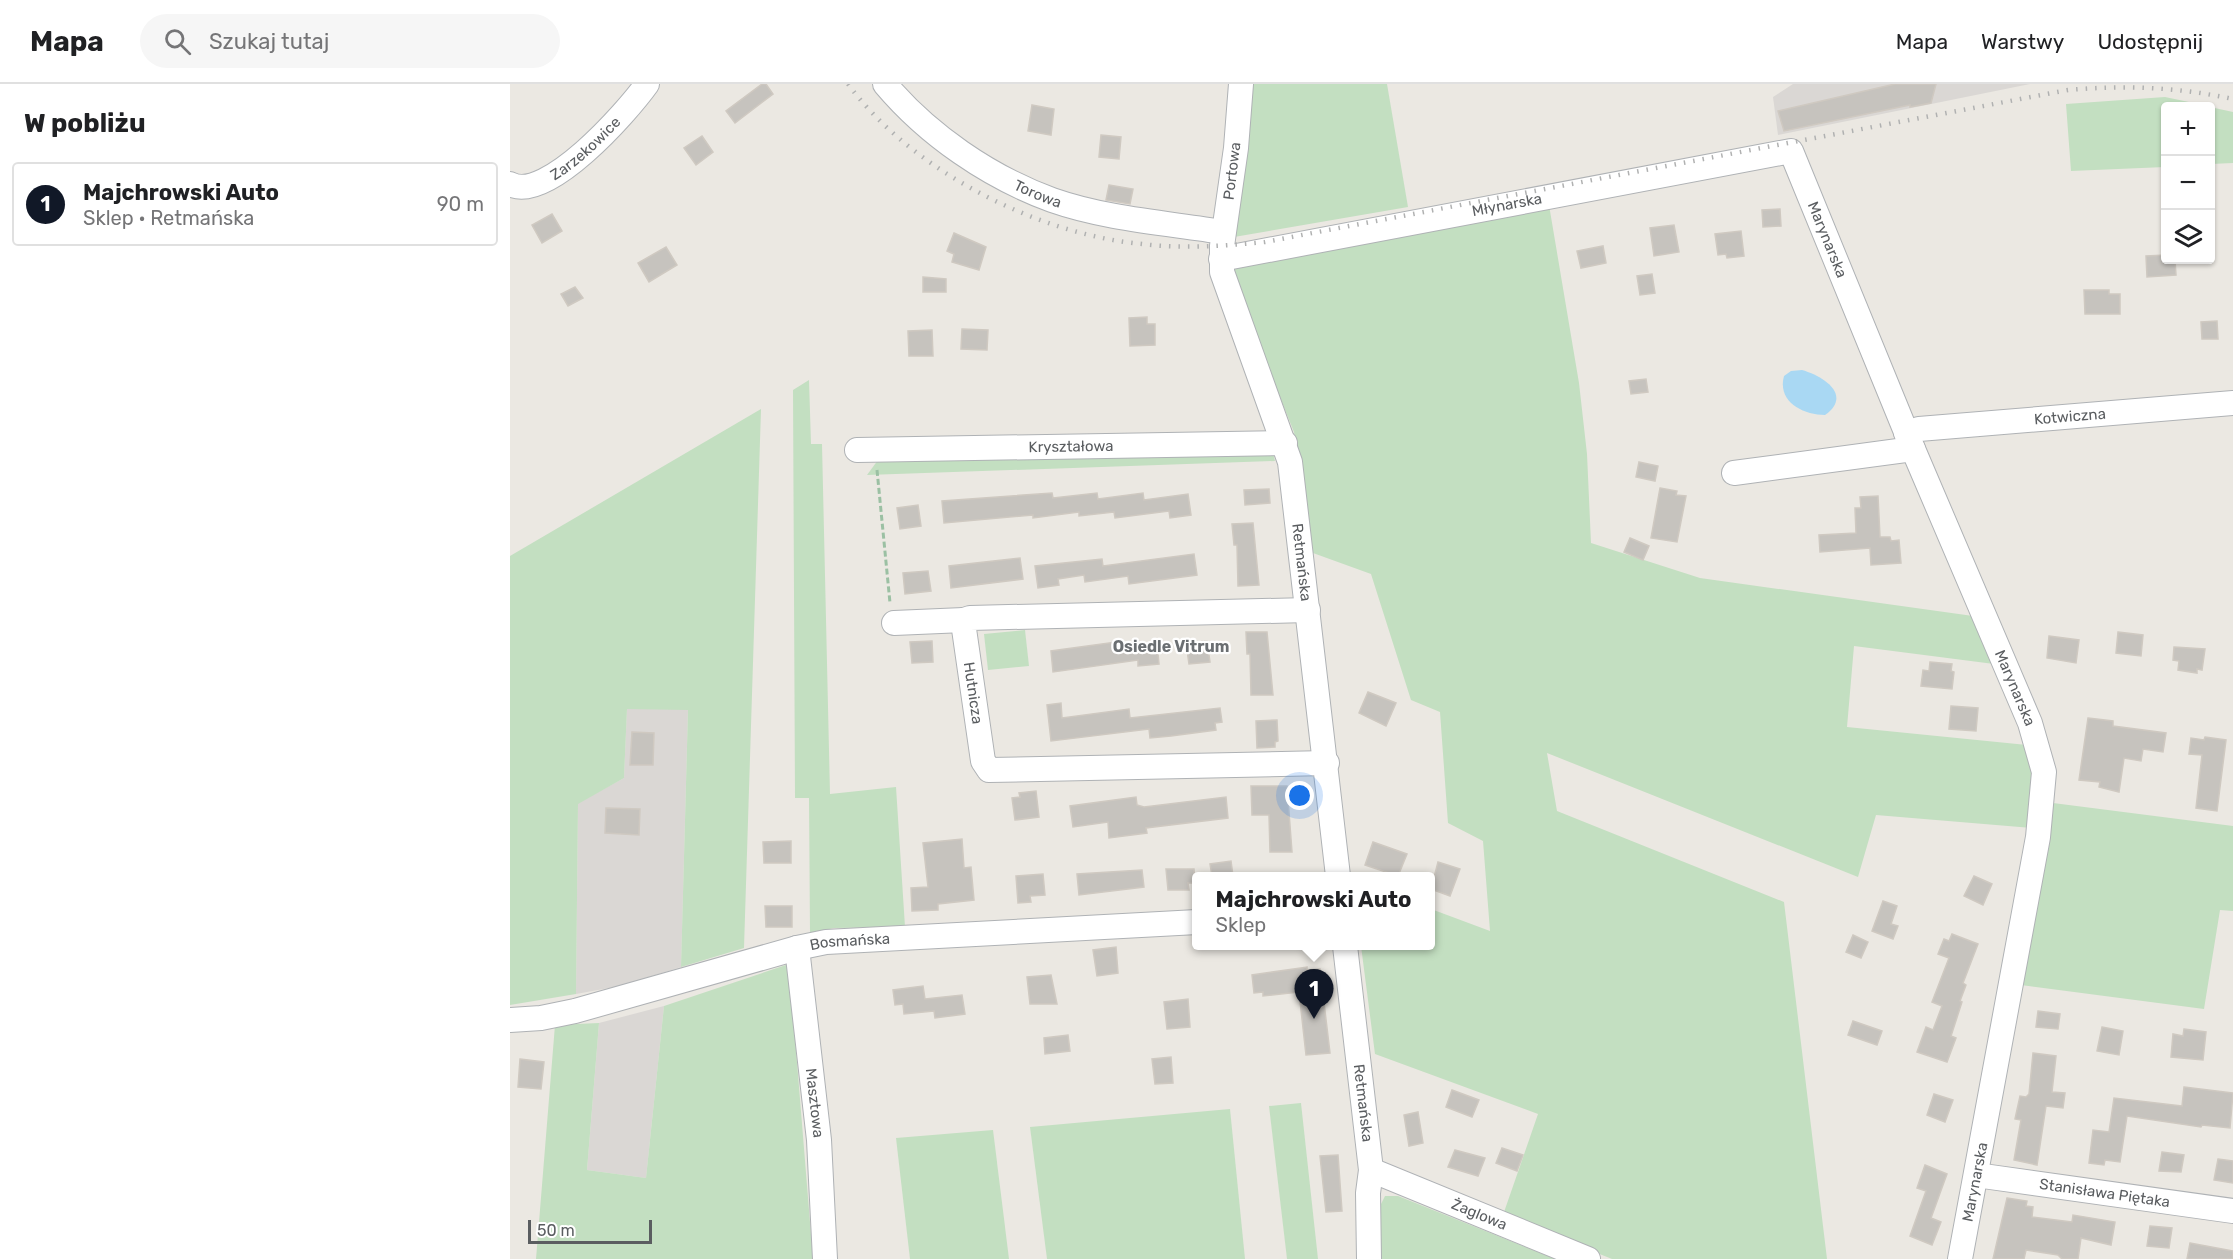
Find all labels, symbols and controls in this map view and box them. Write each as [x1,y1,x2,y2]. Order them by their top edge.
search box [140,14,560,68]
text: Mapa [30,25,104,58]
icon: search [161,25,194,58]
text: Szukaj tutaj [209,28,329,55]
text: Mapa [1896,29,1948,54]
text: Warstwy [1981,29,2064,54]
text: Udostępnij [2097,29,2203,54]
map controls [2161,102,2215,264]
button: + [2161,102,2215,156]
text: W pobliżu [24,108,146,139]
street label: Zarzekowice [547,113,624,184]
street label: Portowa [1220,141,1244,201]
button: − [2161,156,2215,210]
street label: Torowa [1011,176,1064,212]
text: Majchrowski Auto [83,179,279,206]
street label: Młynarska [1470,189,1543,220]
text: 1 [41,192,50,216]
text: 90 m [437,192,484,216]
street label: Marynarska [1804,199,1851,281]
text: Sklep · Retmańska [83,206,254,230]
button: layers [2161,210,2215,264]
street label: Kotwiczna [2033,405,2106,428]
street label: Kryształowa [1028,437,1114,456]
street label: Retmańska [1288,522,1315,602]
district label: Osiedle Vitrum [1113,637,1229,656]
street label: Marynarska [1991,647,2039,729]
street label: Hutnicza [960,661,987,725]
your location [1285,781,1314,810]
popup [1192,872,1435,950]
text: Majchrowski Auto [1216,886,1411,913]
text: Sklep [1216,913,1266,937]
street label: Bosmańska [808,930,891,954]
pin: 1 [1294,970,1334,1019]
street label: Retmańska [1350,1063,1377,1143]
street label: Masztowa [802,1067,828,1139]
street label: Marynarska [1958,1141,1992,1223]
street label: Stanisława Piętaka [2038,1175,2171,1211]
street label: Żaglowa [1449,1195,1510,1234]
scale bar [528,1217,652,1244]
text: 50 m [537,1221,575,1240]

